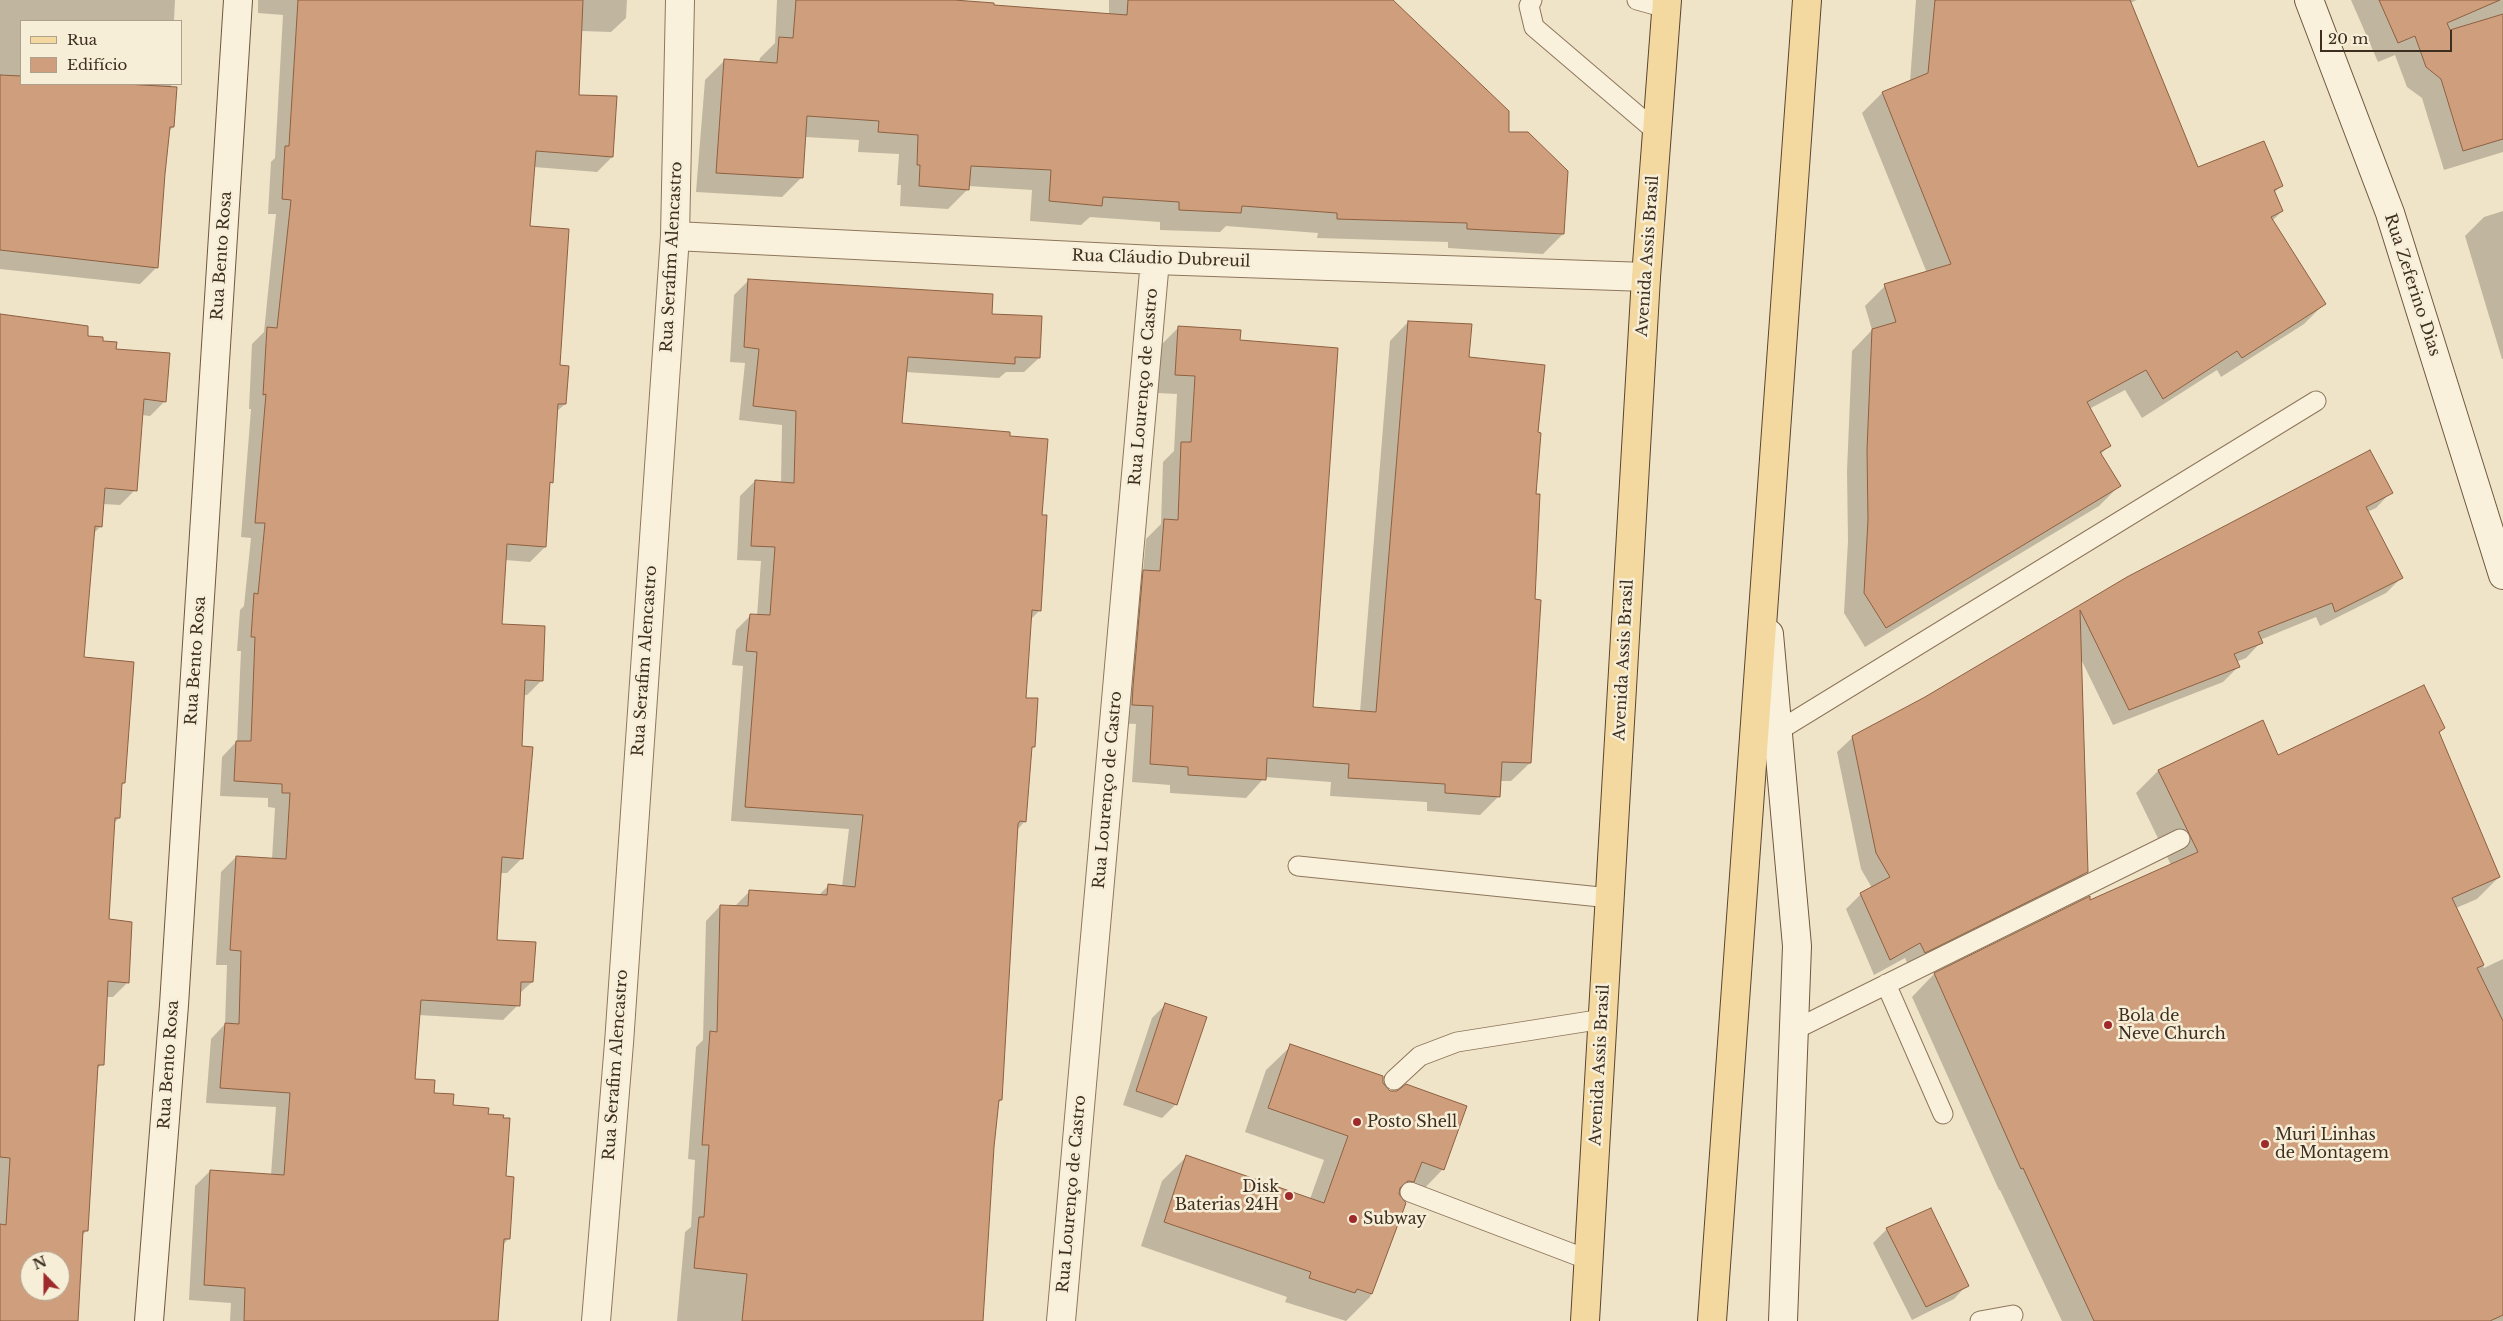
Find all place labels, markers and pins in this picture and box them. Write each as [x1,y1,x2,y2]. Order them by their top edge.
place label: Bola de Neve Church [2118,1006,2226,1044]
marker: Bola de Neve Church [2102,1019,2114,1031]
place label: Posto Shell [1367,1112,1457,1132]
marker: Posto Shell [1351,1116,1363,1128]
place label: Muri Linhas de Montagem [2275,1125,2389,1163]
marker: Muri Linhas de Montagem [2259,1138,2271,1150]
place label: Disk Baterias 24H [1175,1177,1279,1215]
marker: Disk Baterias 24H [1283,1190,1295,1202]
place label: Subway [1363,1209,1426,1229]
marker: Subway [1347,1213,1359,1225]

